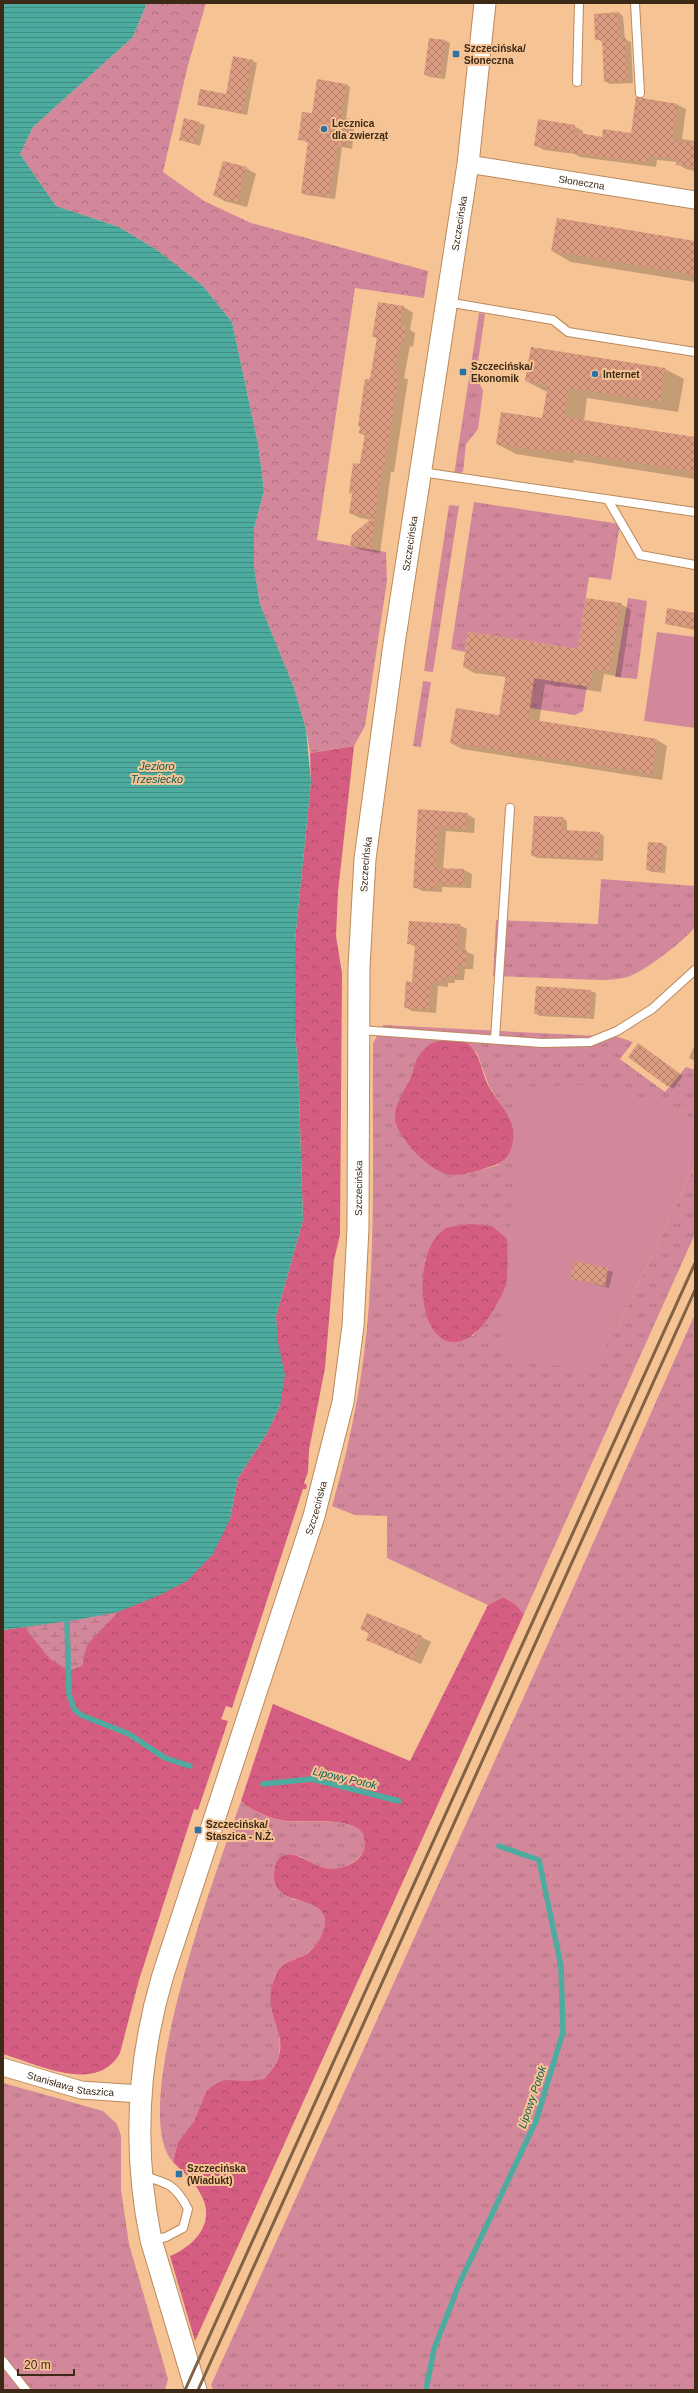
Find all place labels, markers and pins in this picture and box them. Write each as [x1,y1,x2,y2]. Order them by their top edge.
place label: Szczecińska/ Słoneczna [464,43,526,66]
marker: Szczecińska/ Słoneczna [451,49,461,59]
place label: Lecznica dla zwierząt [332,118,389,141]
marker: Lecznica dla zwierząt [319,124,329,134]
place label: Szczecińska/ Ekonomik [471,361,533,384]
marker: Szczecińska/ Ekonomik [458,367,468,377]
marker: Internet [590,369,600,379]
place label: Internet [603,369,640,380]
place label: Szczecińska/ Staszica - N.Ż. [206,1819,274,1842]
marker: Szczecińska/ Staszica - N.Ż. [193,1825,203,1835]
place label: Szczecińska (Wiadukt) [187,2163,246,2186]
marker: Szczecińska (Wiadukt) [174,2169,184,2179]

